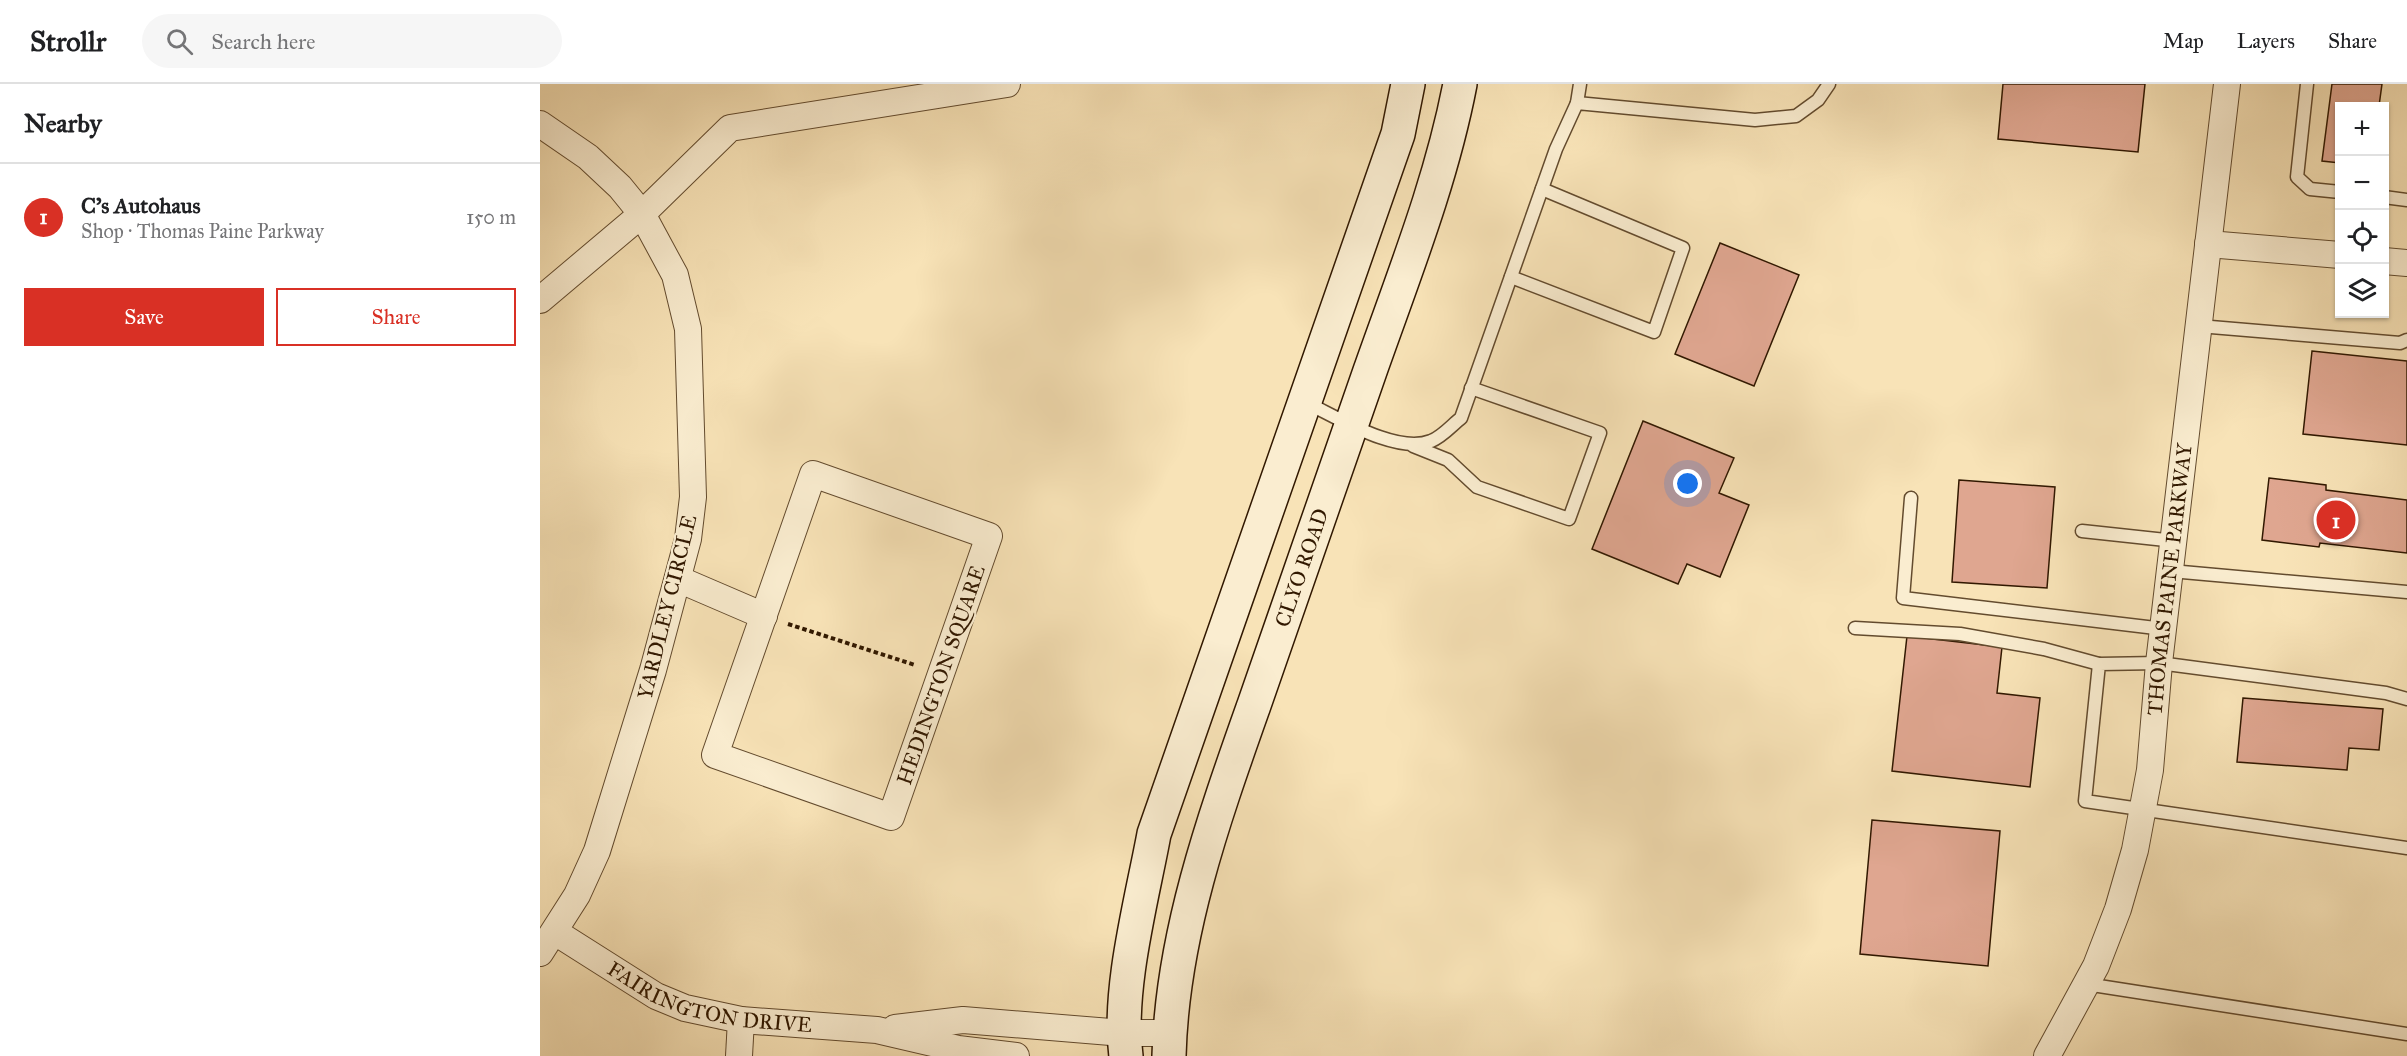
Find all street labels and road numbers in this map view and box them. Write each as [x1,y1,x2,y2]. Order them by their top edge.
street label: THOMAS PAINE PARKWAY [2142,441,2198,716]
street label: CLYO ROAD [1269,505,1334,630]
street label: YARDLEY CIRCLE [632,512,702,702]
street label: HEDINGTON SQUARE [891,562,991,788]
street label: FAIRINGTON DRIVE [603,956,813,1038]

